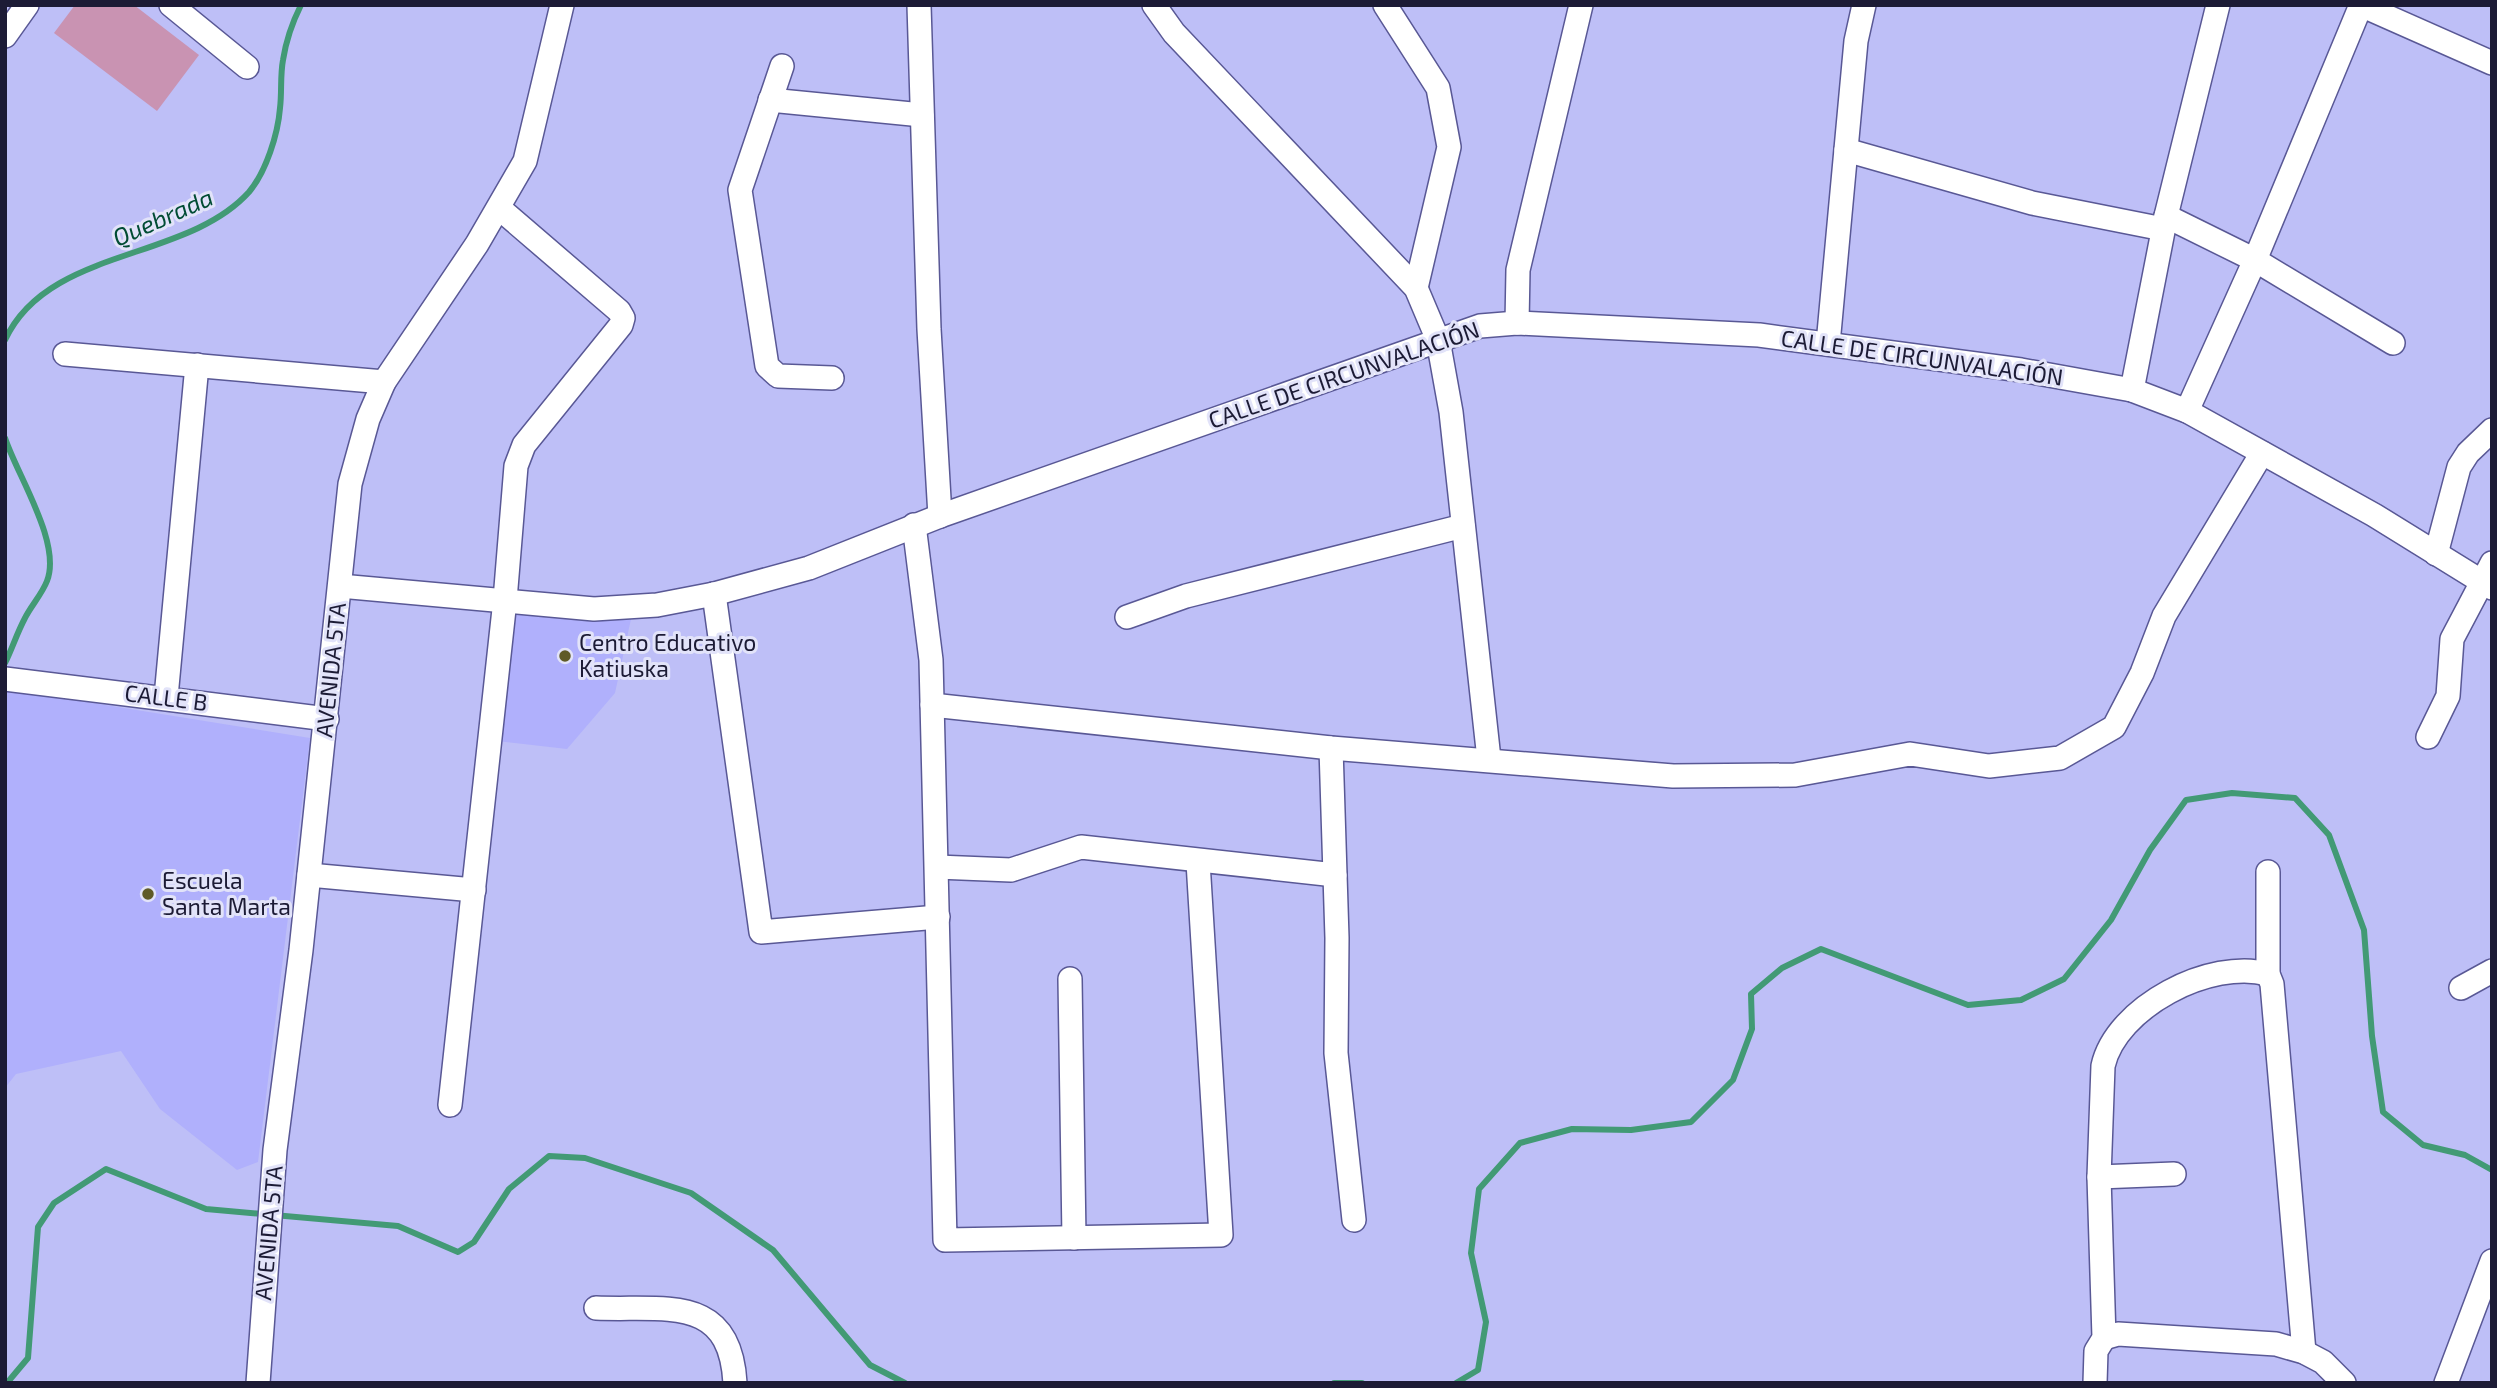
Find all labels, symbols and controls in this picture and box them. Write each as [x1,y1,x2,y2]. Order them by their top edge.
water label: Quebrada [108,182,217,252]
street label: CALLE DE CIRCUNVALACIÓN [1205,314,1483,434]
street label: CALLE DE CIRCUNVALACIÓN [1779,323,2065,391]
street label: AVENIDA 5TA [309,600,351,739]
place label: Centro Educativo Katiuska [579,628,756,682]
marker: Centro Educativo Katiuska [557,648,573,664]
street label: CALLE B [123,678,209,716]
place label: Escuela Santa Marta [162,866,291,920]
marker: Escuela Santa Marta [140,886,156,902]
street label: AVENIDA 5TA [248,1164,288,1302]

